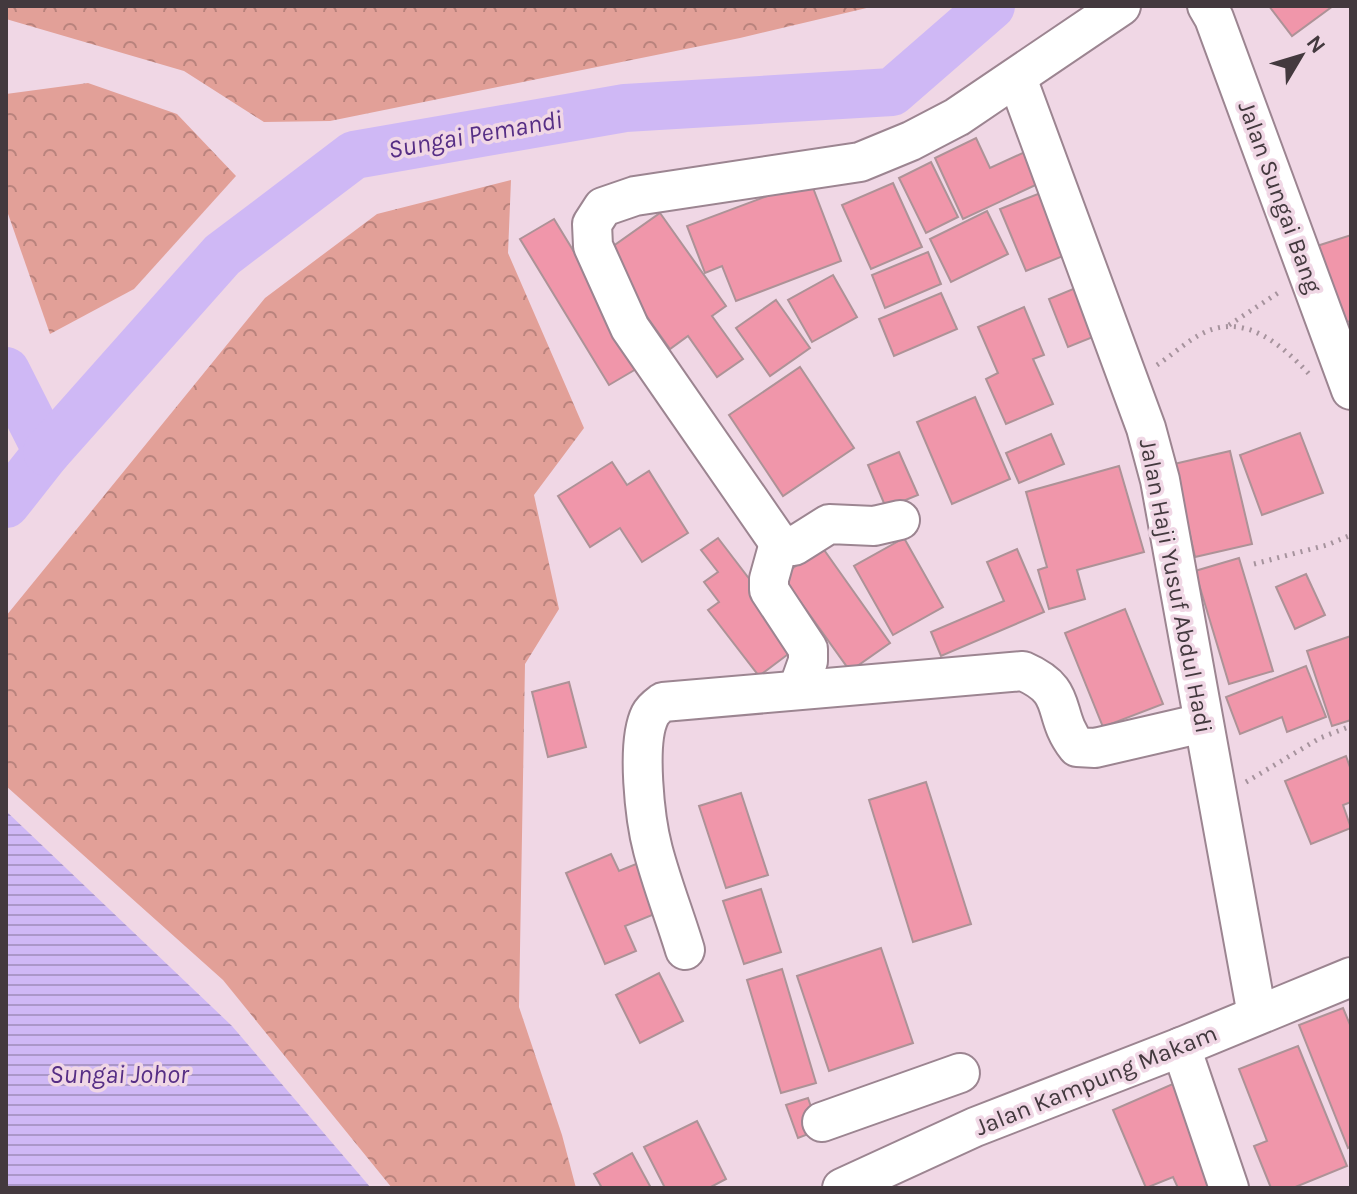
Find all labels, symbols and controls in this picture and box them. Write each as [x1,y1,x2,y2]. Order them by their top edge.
north arrow [1261,16,1341,96]
text: N [1301,30,1331,59]
street label: Jalan Sungai Bang [1232,97,1328,297]
water label: Sungai Pemandi [386,104,565,165]
street label: Jalan Haji Yusuf Abdul Hadi [1134,436,1218,736]
street label: Jalan Kampung Makam [971,1019,1221,1141]
water label: Sungai Johor [49,1059,190,1090]

